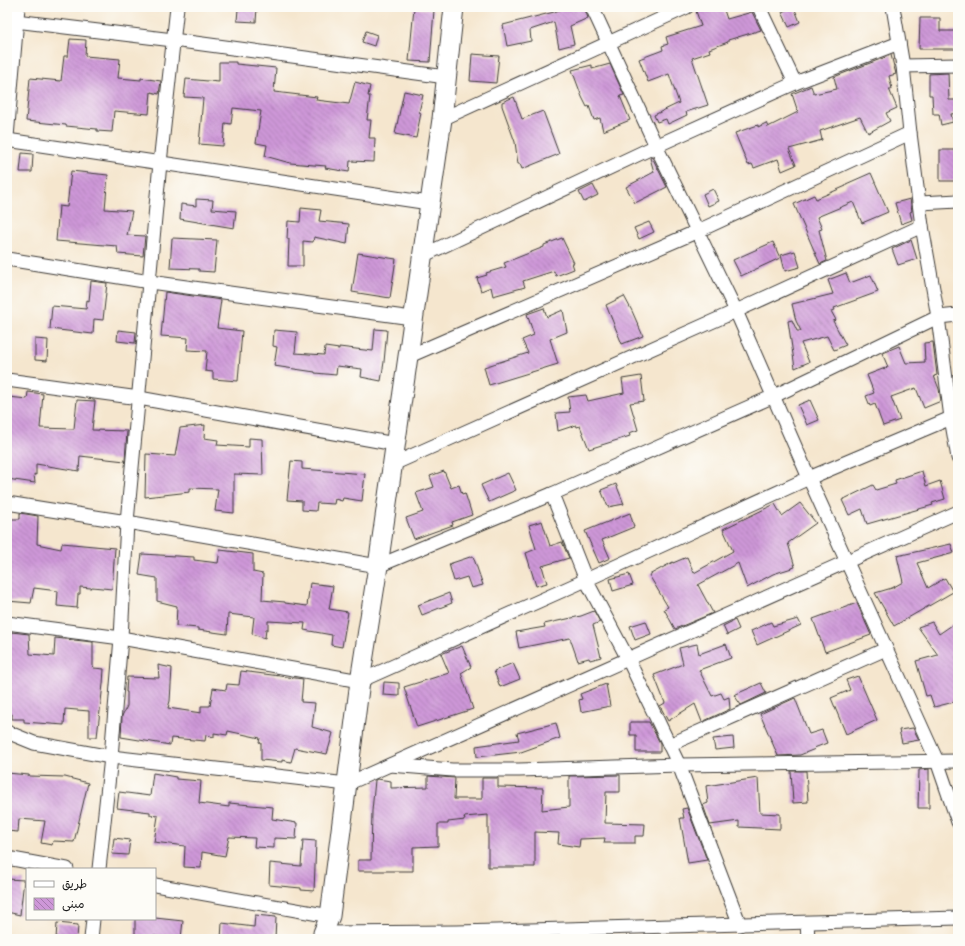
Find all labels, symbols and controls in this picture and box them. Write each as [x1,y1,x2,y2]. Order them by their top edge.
legend [26,868,156,920]
text: طريق [62,877,87,892]
text: مبنى [62,897,85,912]

